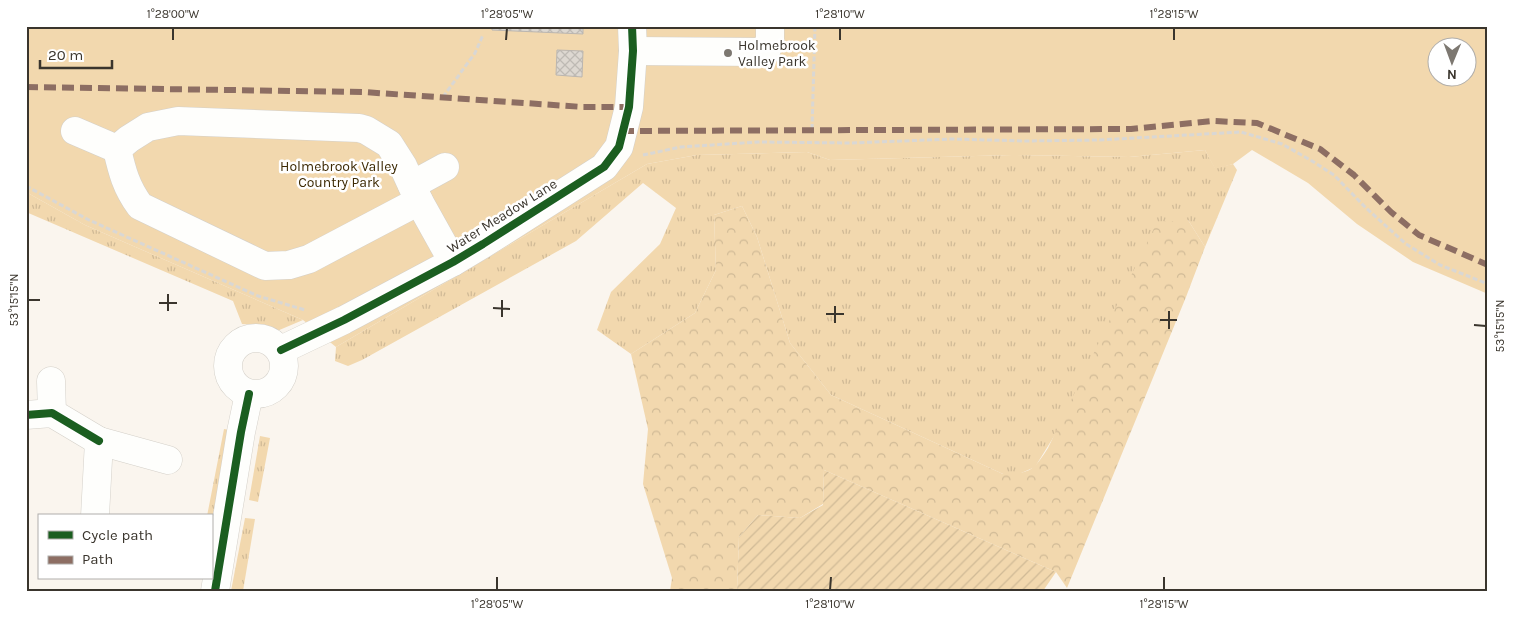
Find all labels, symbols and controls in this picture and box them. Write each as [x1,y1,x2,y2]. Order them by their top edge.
text: 1°28'00"W [147,7,200,21]
text: 1°28'05"W [481,7,533,21]
text: 1°28'10"W [815,7,865,21]
text: 1°28'15"W [1149,7,1199,21]
place label: Holmebrook Valley Park [738,37,816,70]
scale bar [40,38,112,70]
north arrow [1426,38,1476,88]
text: 20 m [48,46,83,64]
marker: Holmebrook Valley Park [722,47,734,59]
text: N [1447,66,1457,83]
park label: Holmebrook Valley Country Park [280,158,398,191]
street label: Water Meadow Lane [444,175,560,257]
text: 53°15'15"N [7,274,21,326]
text: 53°15'15"N [1493,300,1507,352]
legend [38,514,212,580]
text: Cycle path [82,526,153,544]
text: Path [82,550,113,568]
text: 1°28'05"W [471,597,523,611]
text: 1°28'10"W [805,597,855,611]
text: 1°28'15"W [1139,597,1189,611]

